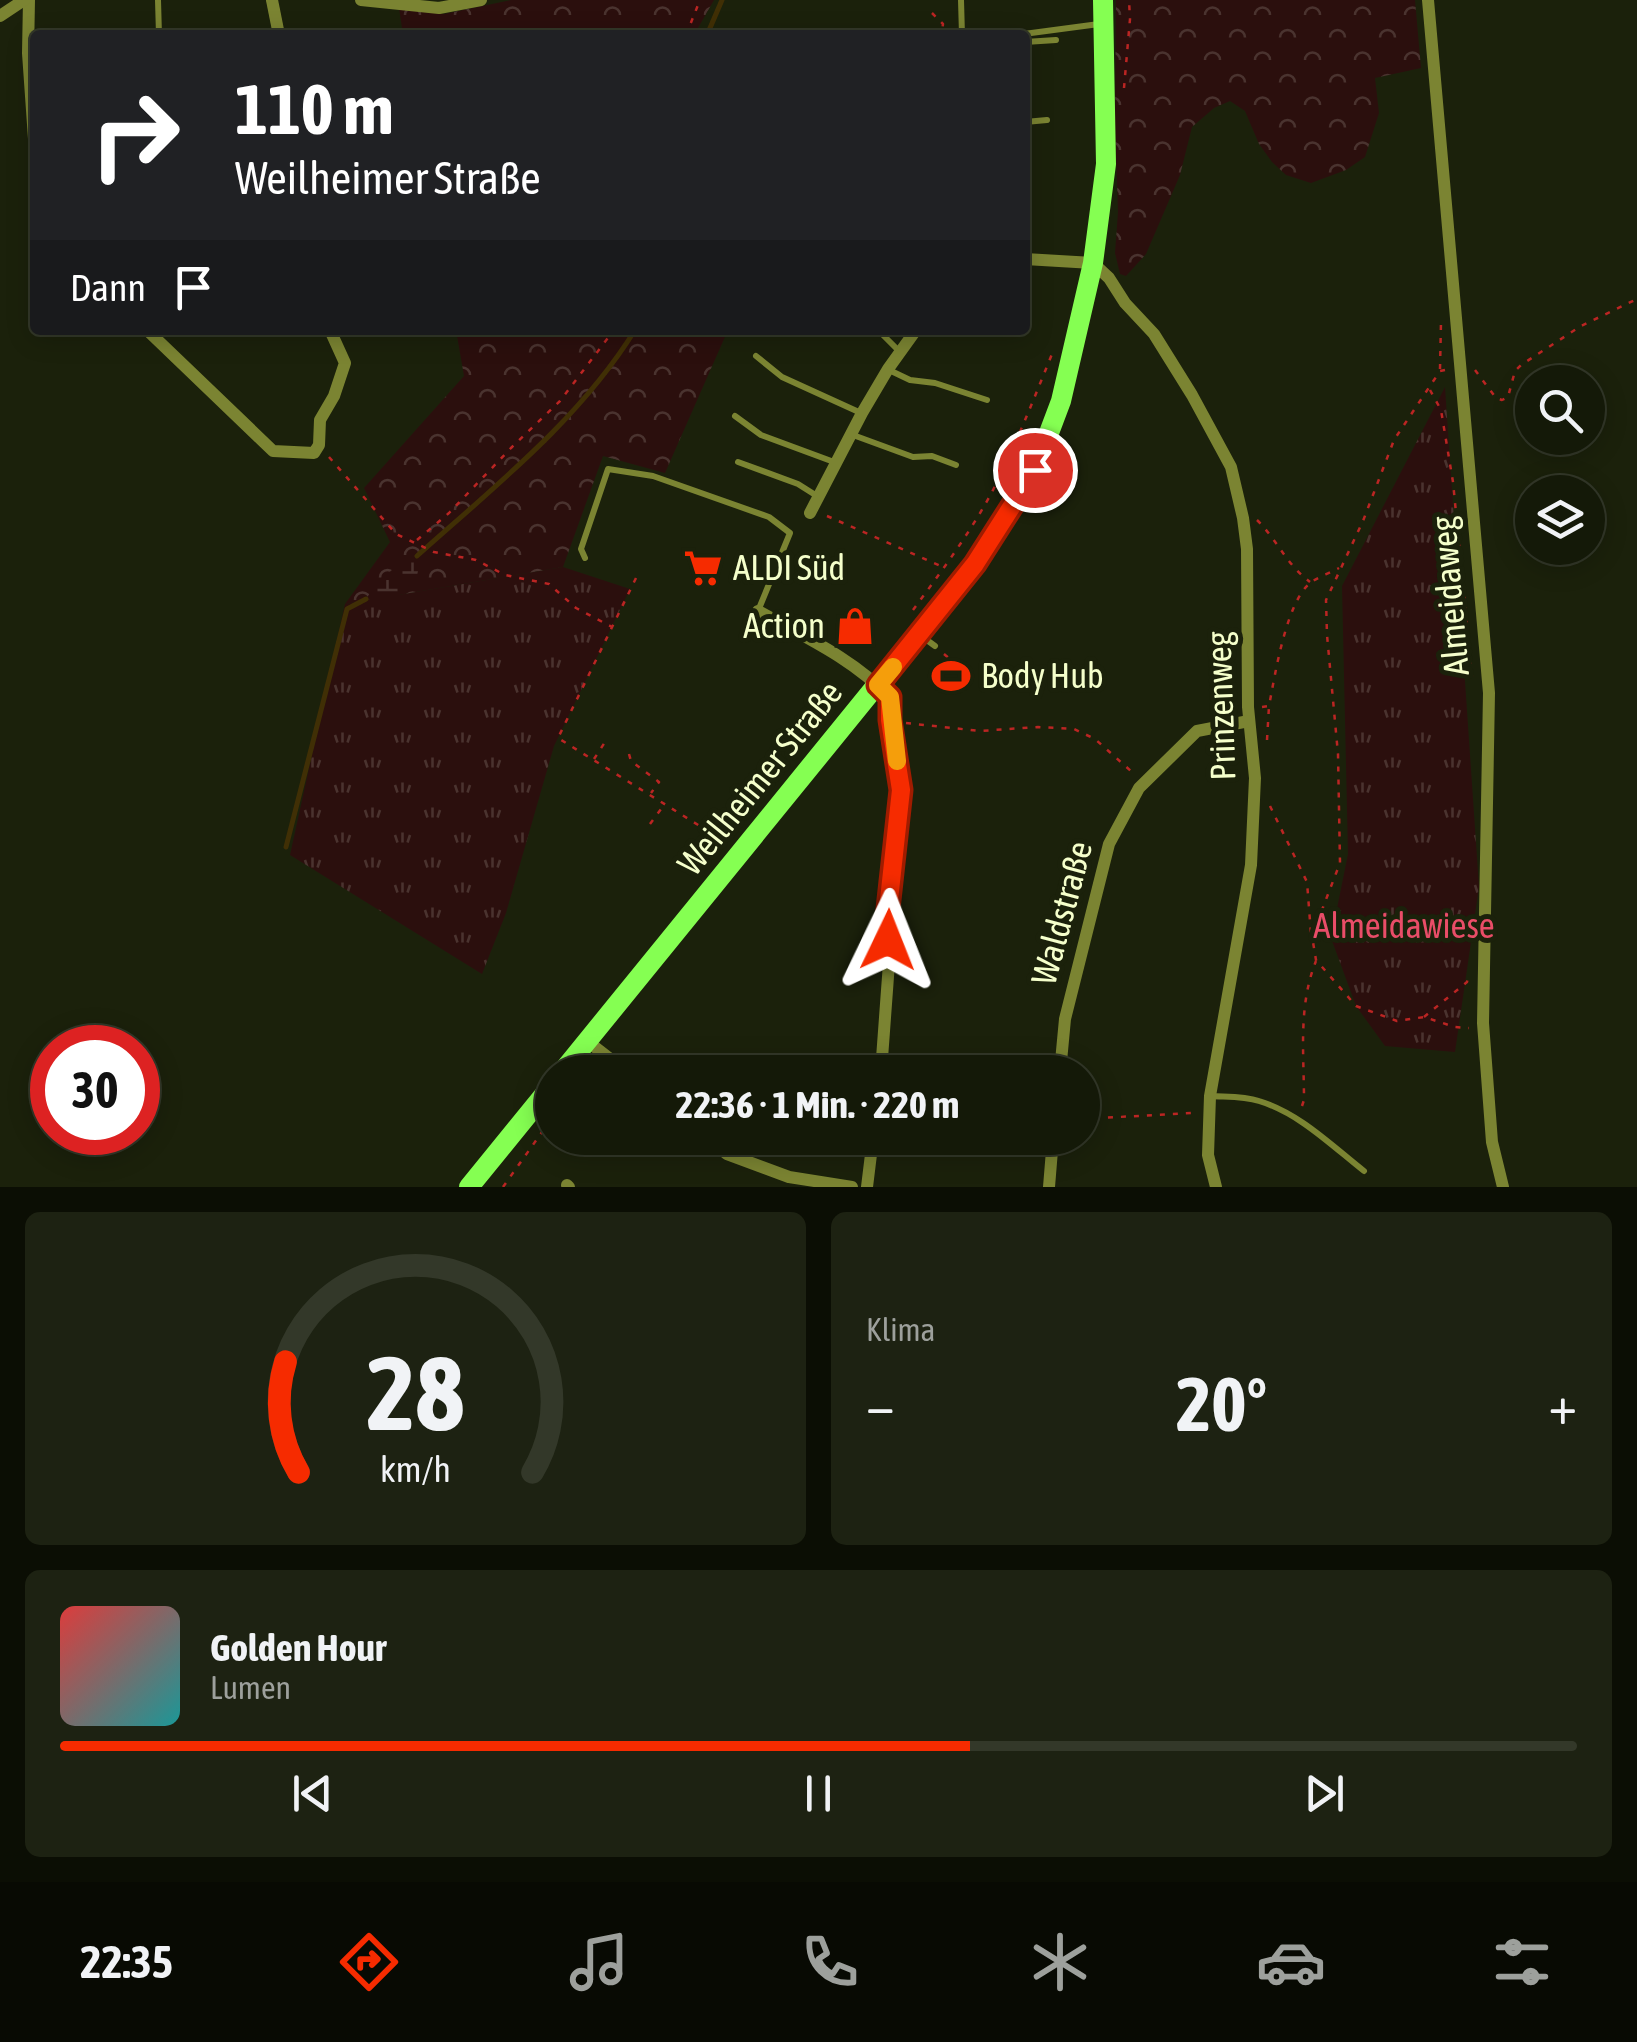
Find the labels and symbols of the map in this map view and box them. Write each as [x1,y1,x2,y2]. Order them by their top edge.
pin [993,428,1078,513]
street label: Almeidaweg [1422,515,1476,677]
supermarket icon: ALDI Süd [682,547,724,589]
place label: ALDI Süd [733,547,845,587]
place label: Action [743,605,825,645]
shop icon: Action [834,605,876,647]
street label: Prinzenweg [1197,631,1243,781]
sports icon: Body Hub [930,655,972,697]
place label: Body Hub [981,655,1104,695]
street label: Weilheimer Straße [669,672,850,882]
street label: Waldstraße [1023,837,1099,989]
position arrow [836,888,940,992]
park label: Almeidawiese [1313,905,1495,945]
speed limit sign: 30 [30,1025,160,1155]

